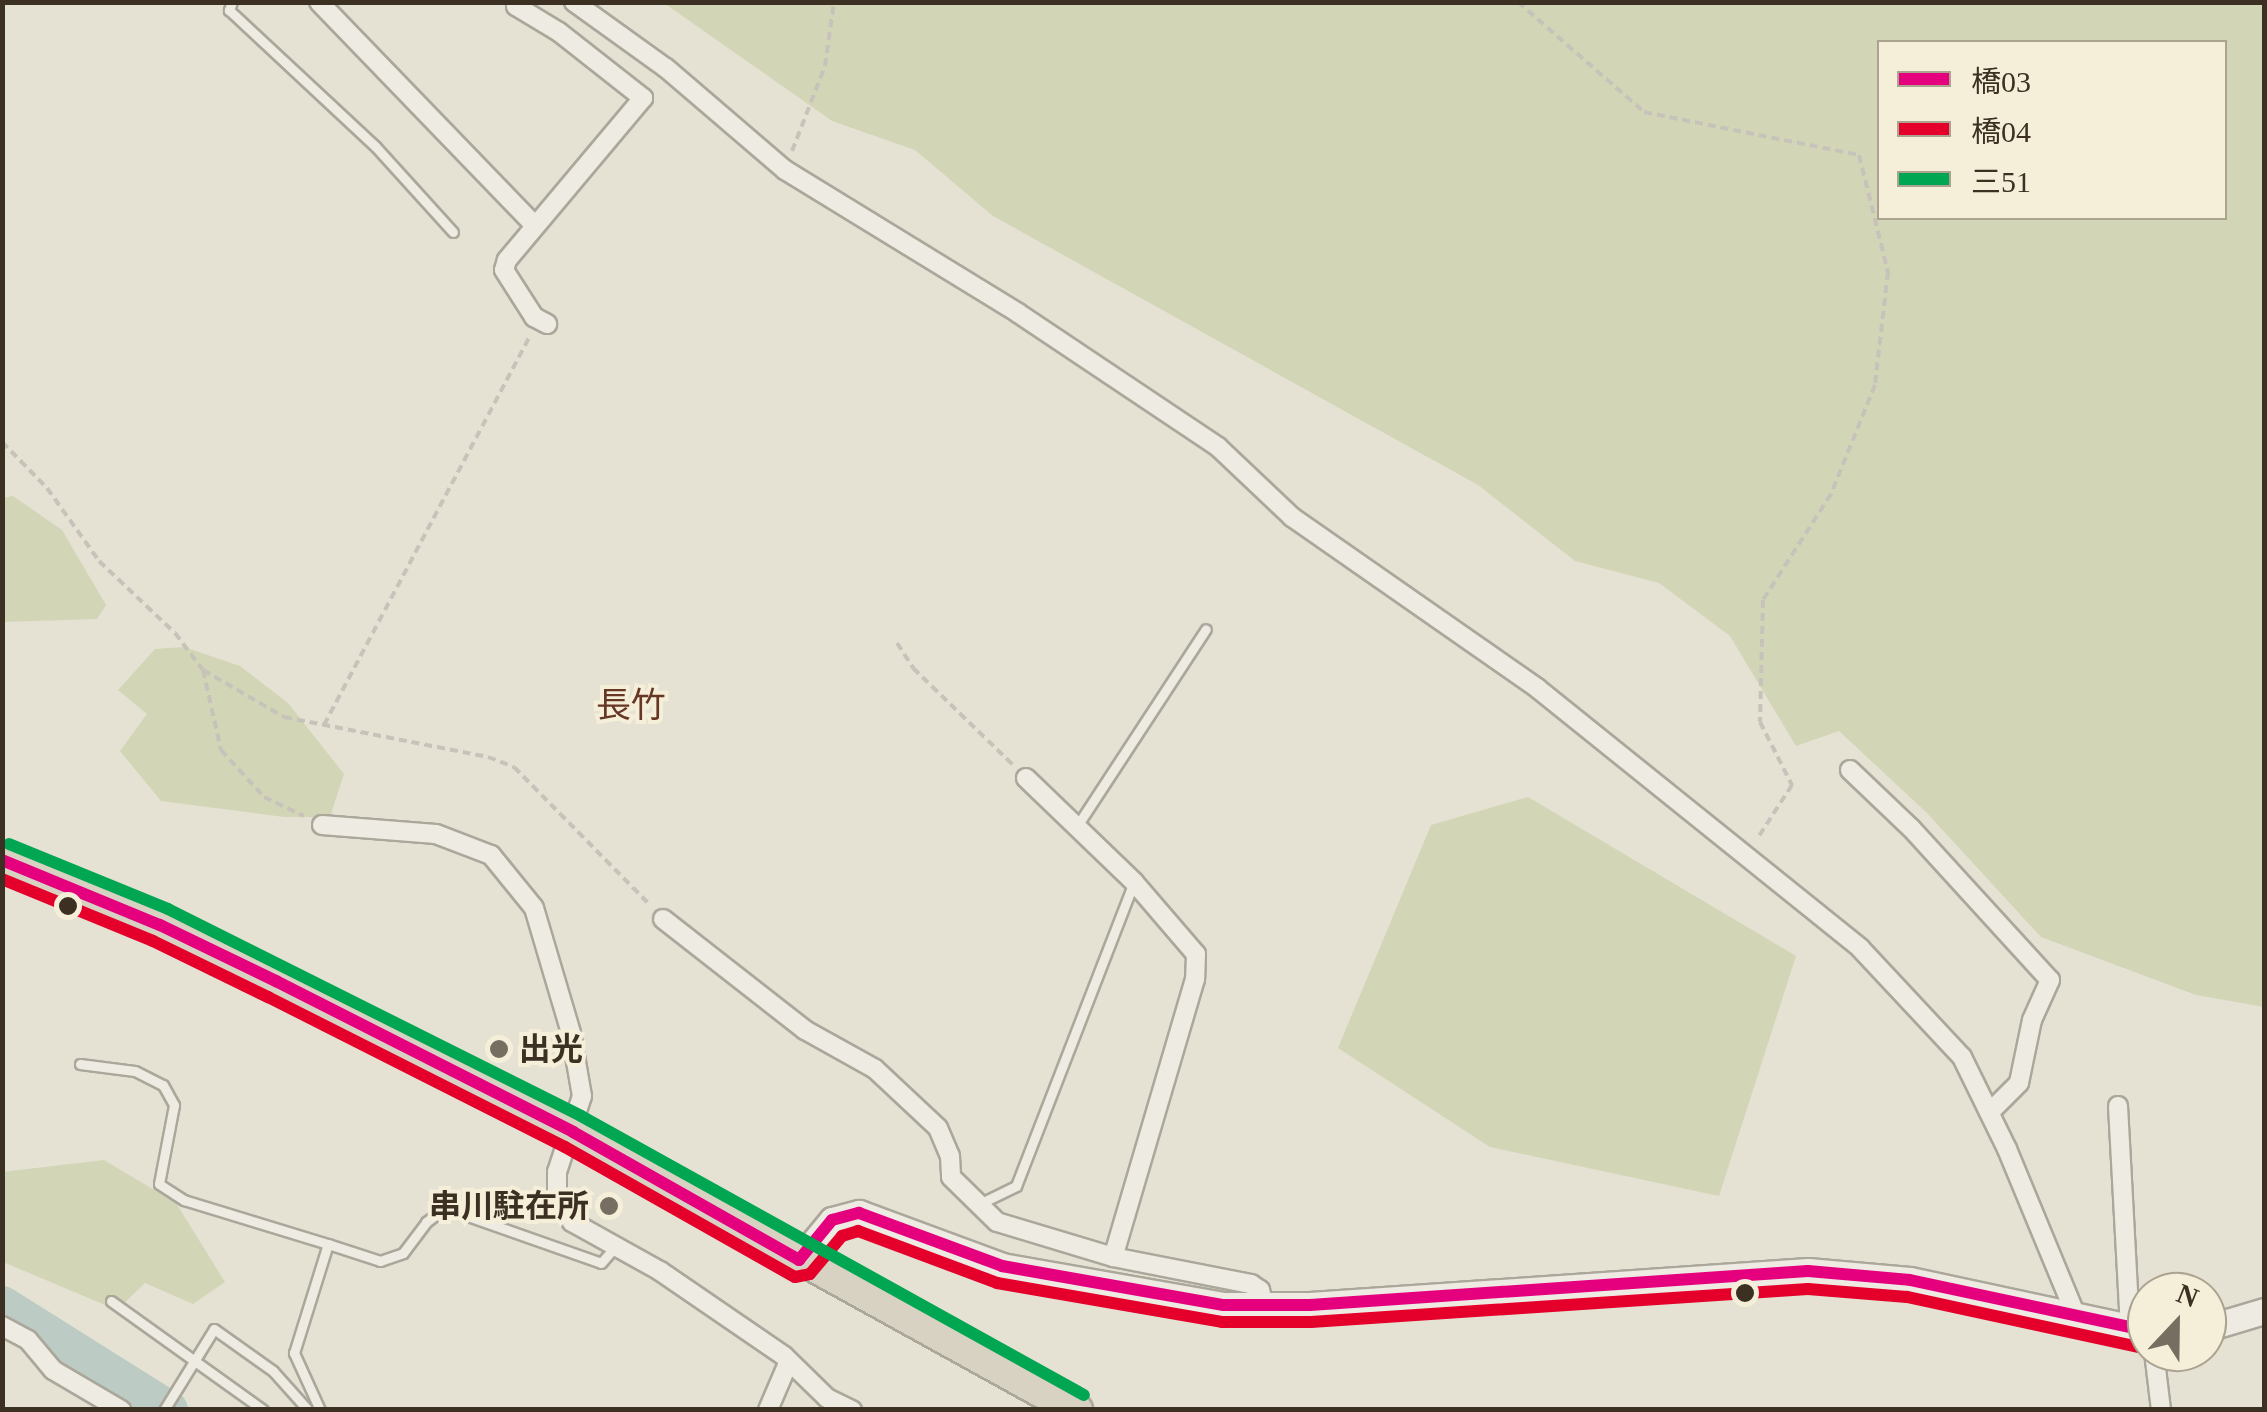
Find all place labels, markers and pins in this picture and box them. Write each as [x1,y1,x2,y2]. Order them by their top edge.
unlabelled marker [58,896,78,916]
place label: 出光 [519,1030,583,1068]
marker: 出光 [488,1038,510,1060]
place label: 串川駐在所 [429,1187,589,1225]
marker: 串川駐在所 [598,1195,620,1217]
unlabelled marker [1735,1283,1755,1303]

